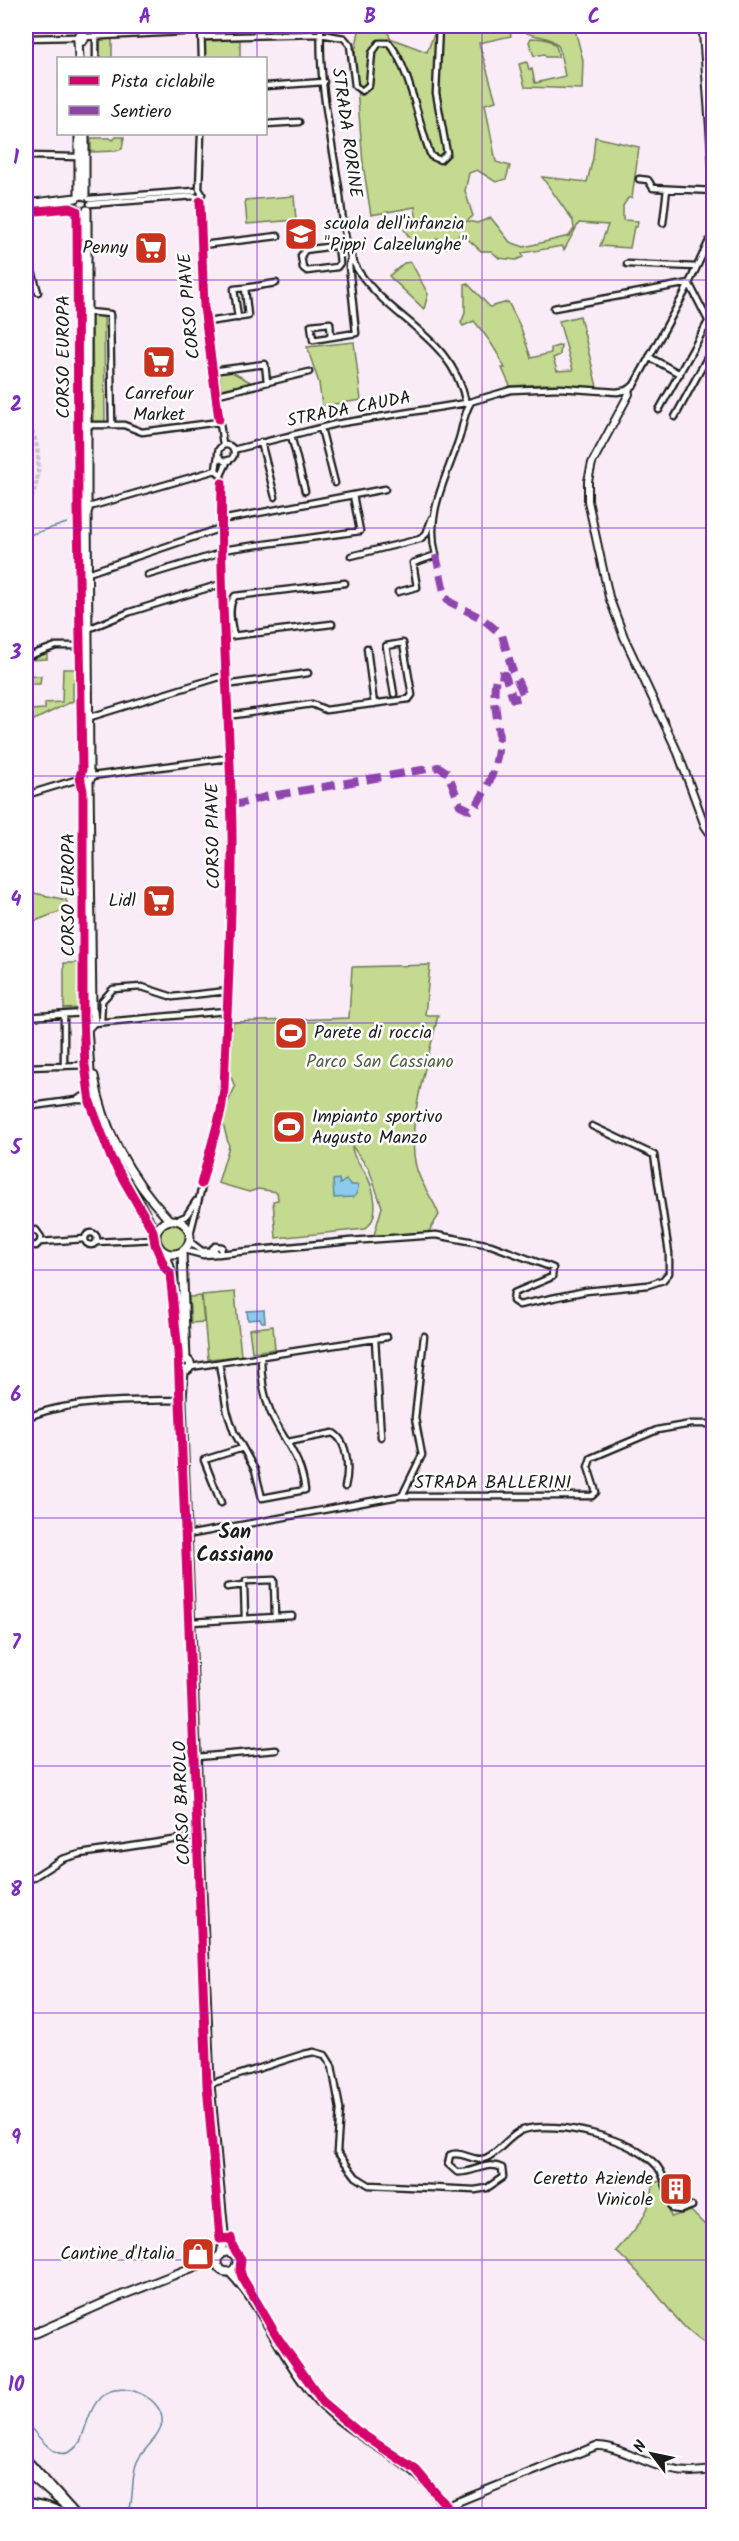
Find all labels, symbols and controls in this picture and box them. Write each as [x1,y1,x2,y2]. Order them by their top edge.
text: A [139,2,151,34]
text: B [364,2,376,34]
text: C [588,2,600,34]
legend [57,57,267,135]
street label: STRADA RORINE [323,66,370,200]
text: Pista ciclabile [111,68,215,97]
text: Sentiero [111,98,172,127]
text: 1 [13,143,19,175]
place label: scuola dell'infanzia "Pippi Calzelunghe" [324,210,467,260]
school or university icon: scuola dell'infanzia "Pippi Calzelunghe" [283,216,319,252]
supermarket icon: Penny [133,230,169,266]
place label: Penny [82,234,129,263]
street label: CORSO PIAVE [171,251,209,360]
street label: CORSO EUROPA [50,295,79,419]
supermarket icon: Carrefour Market [141,344,177,380]
place label: Carrefour Market [125,380,194,430]
street label: STRADA CAUDA [285,384,413,436]
text: 2 [10,390,22,422]
text: 3 [10,638,22,670]
street label: CORSO PIAVE [199,782,229,890]
street label: CORSO EUROPA [55,833,84,957]
supermarket icon: Lidl [141,883,177,919]
text: 4 [11,885,22,917]
place label: Lidl [108,887,137,916]
sports icon: Parete di roccia [273,1015,309,1051]
place label: Parete di roccia [314,1019,432,1048]
park label: Parco San Cassiano [306,1048,454,1077]
place label: Impianto sportivo Augusto Manzo [312,1103,443,1153]
sports icon: Impianto sportivo Augusto Manzo [271,1109,307,1145]
text: 5 [10,1133,23,1165]
text: 6 [11,1380,22,1412]
street label: STRADA BALLERINI [415,1469,571,1498]
district label: San Cassiano [197,1517,273,1572]
text: 7 [11,1628,21,1660]
street label: CORSO BAROLO [166,1740,200,1866]
text: 8 [10,1875,22,1907]
text: 9 [11,2123,21,2155]
place label: Ceretto Aziende Vinicole [533,2165,653,2215]
building icon: Ceretto Aziende Vinicole [658,2171,694,2207]
shop icon: Cantine d'Italia [180,2236,216,2272]
place label: Cantine d'Italia [60,2240,175,2269]
text: 10 [8,2370,25,2402]
north arrow [622,2424,682,2484]
text: N [627,2436,654,2458]

